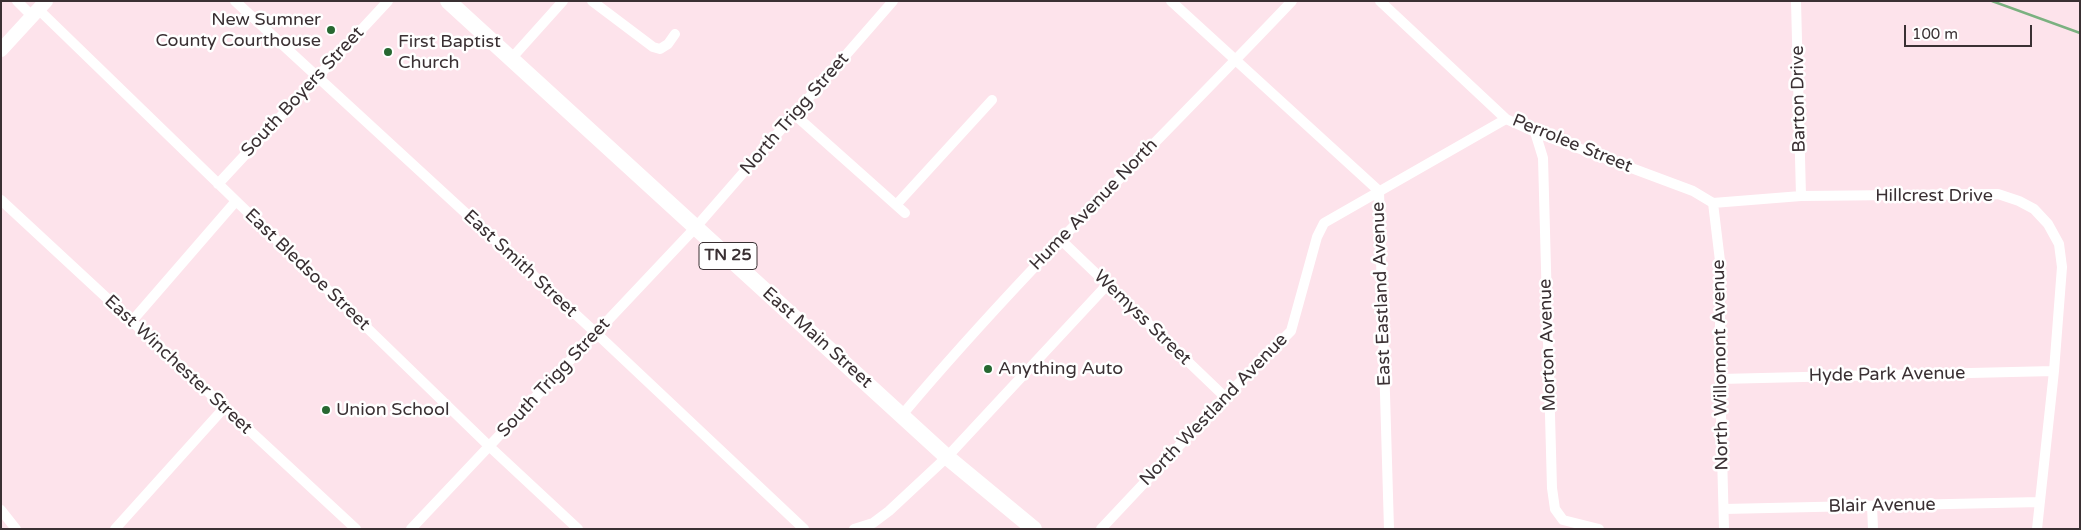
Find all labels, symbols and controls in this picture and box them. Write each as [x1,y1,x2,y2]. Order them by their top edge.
place label: New Sumner County Courthouse [155,9,321,52]
scale bar [1906,15,2034,47]
street label: South Boyers Street [237,22,369,162]
marker: New Sumner County Courthouse [325,24,337,36]
text: 100 m [1912,25,1958,43]
place label: First Baptist Church [398,31,501,74]
street label: Barton Drive [1787,45,1811,153]
marker: First Baptist Church [382,46,394,58]
street label: North Trigg Street [736,49,854,179]
street label: Perrolee Street [1509,110,1635,178]
street label: Hume Avenue North [1026,135,1162,275]
street label: Hillcrest Drive [1875,185,1993,207]
street label: East Eastland Avenue [1368,201,1396,387]
street label: East Bledsoe Street [240,205,374,335]
street label: East Smith Street [459,206,581,322]
road number: TN 25 [699,242,757,270]
street label: North Willomont Avenue [1708,259,1734,471]
street label: Wemyss Street [1089,266,1195,370]
street label: Morton Avenue [1535,278,1561,412]
street label: East Main Street [758,283,876,393]
street label: East Winchester Street [100,291,256,439]
street label: South Trigg Street [493,314,615,442]
street label: North Westland Avenue [1136,329,1292,491]
place label: Anything Auto [998,358,1123,380]
marker: Anything Auto [982,363,994,375]
street label: Hyde Park Avenue [1808,363,1966,387]
place label: Union School [336,399,449,421]
marker: Union School [320,404,332,416]
street label: Blair Avenue [1828,494,1936,518]

